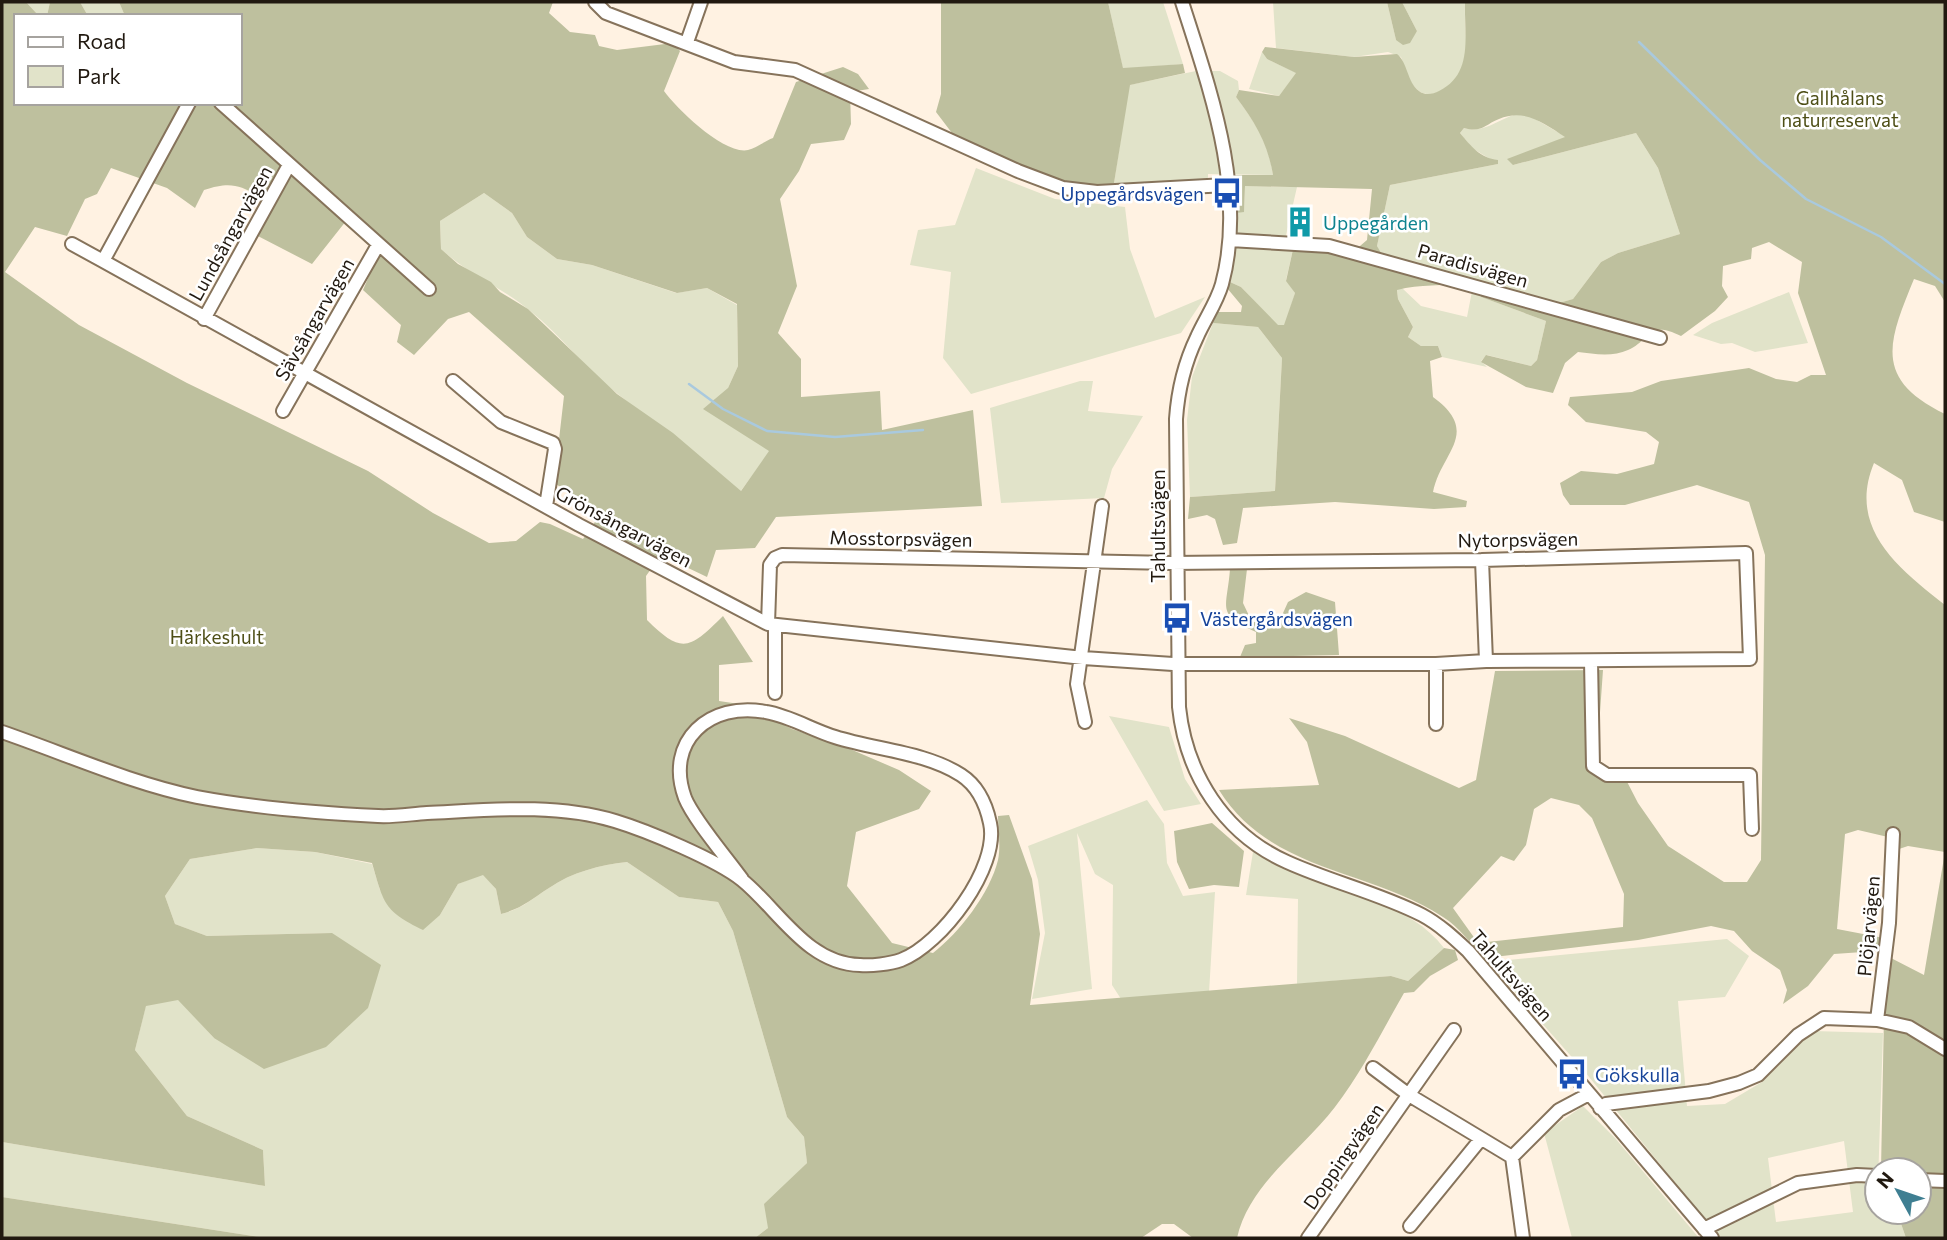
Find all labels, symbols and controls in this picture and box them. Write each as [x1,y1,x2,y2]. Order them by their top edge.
legend [14,14,242,105]
text: Road [77,28,126,53]
text: Park [77,63,121,88]
park label: Gallhålans naturreservat [1781,86,1899,131]
street label: Lundsångarvägen [183,161,277,305]
bus stop icon: Uppegårdsvägen [1210,176,1244,210]
place label: Uppegårdsvägen [1060,182,1204,205]
building icon: Uppegården [1283,205,1317,239]
place label: Uppegården [1323,211,1429,234]
street label: Paradisvägen [1415,238,1531,292]
street label: Sävsångarvägen [270,254,358,384]
street label: Tahultsvägen [1146,469,1169,583]
street label: Grönsångarvägen [552,480,696,572]
street label: Mosstorpsvägen [829,525,973,551]
street label: Nytorpsvägen [1457,526,1579,552]
bus stop icon: Västergårdsvägen [1160,601,1194,635]
place label: Västergårdsvägen [1200,607,1353,630]
park label: Härkeshult [170,625,264,648]
street label: Plöjarvägen [1852,875,1884,977]
street label: Tahultsvägen [1466,925,1558,1025]
bus stop icon: Gökskulla [1555,1057,1589,1091]
place label: Gökskulla [1595,1063,1680,1086]
street label: Doppingvägen [1298,1098,1388,1214]
north arrow [1863,1156,1933,1226]
text: N [1871,1167,1898,1193]

